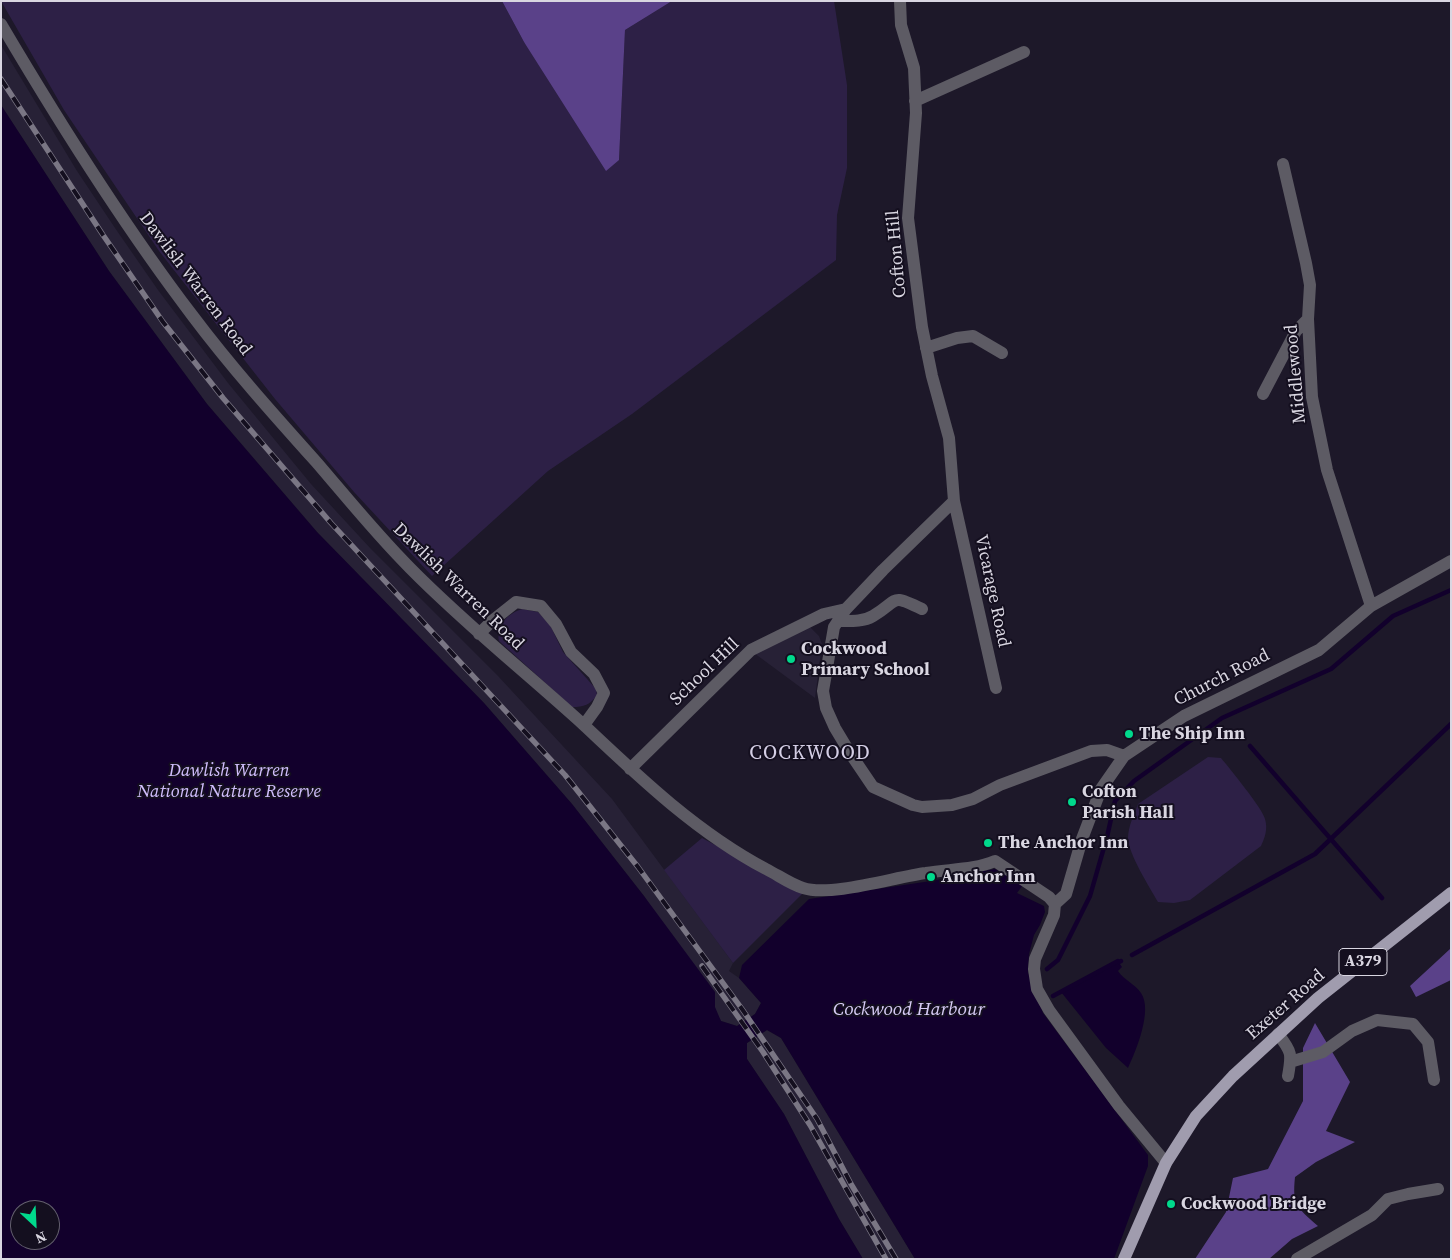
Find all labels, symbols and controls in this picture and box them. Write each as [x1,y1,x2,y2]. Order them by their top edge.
street label: Dawlish Warren Road [134,208,256,360]
street label: Cofton Hill [882,209,912,299]
street label: Middlewood [1281,323,1311,425]
street label: Dawlish Warren Road [388,519,528,655]
street label: Vicarage Road [970,533,1014,649]
street label: School Hill [666,634,744,710]
place label: Cockwood Primary School [801,638,930,681]
street label: Church Road [1171,645,1273,711]
marker: Cockwood Primary School [785,653,797,665]
place label: The Ship Inn [1139,723,1245,745]
marker: The Ship Inn [1123,728,1135,740]
district label: COCKWOOD [748,742,872,766]
park label: Dawlish Warren National Nature Reserve [137,760,321,802]
place label: Cofton Parish Hall [1082,781,1174,824]
marker: Cofton Parish Hall [1066,796,1078,808]
place label: The Anchor Inn [998,832,1128,854]
marker: The Anchor Inn [982,837,994,849]
place label: Anchor Inn [941,866,1036,888]
marker: Anchor Inn [925,871,937,883]
road number: A379 [1339,949,1387,976]
street label: Exeter Road [1242,965,1330,1045]
water label: Cockwood Harbour [833,999,985,1021]
place label: Cockwood Bridge [1181,1193,1326,1215]
marker: Cockwood Bridge [1165,1198,1177,1210]
north arrow [10,1200,60,1250]
text: N [32,1226,50,1249]

